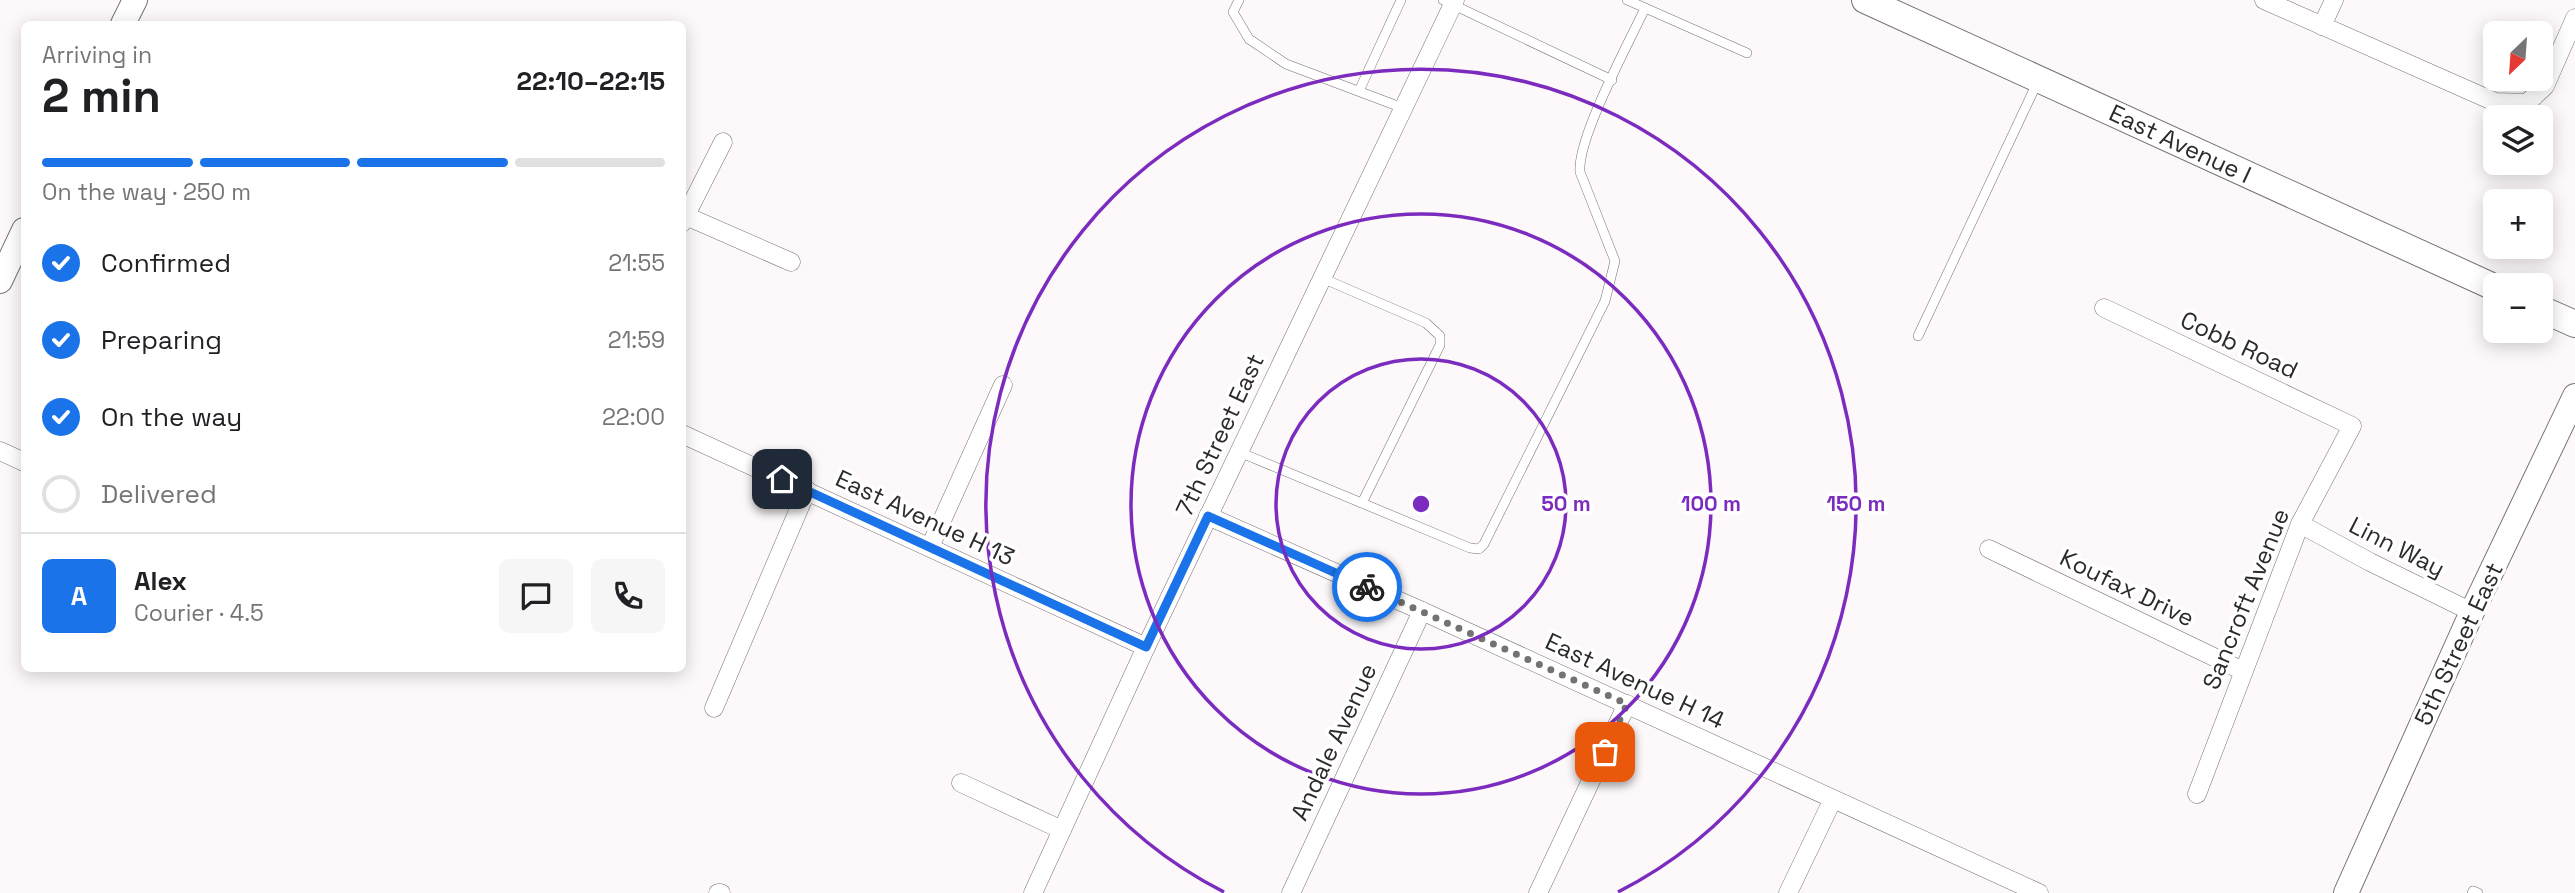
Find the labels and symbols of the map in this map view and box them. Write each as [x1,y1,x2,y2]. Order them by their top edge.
north arrow [2483,21,2553,91]
street label: East Avenue I [2104,97,2256,190]
street label: Cobb Road [2175,304,2303,385]
street label: 7th Street East [1168,349,1271,521]
pin [752,449,812,509]
street label: East Avenue H 13 [831,463,1020,573]
text: 50 m [1541,490,1591,517]
text: 100 m [1681,490,1741,517]
text: 150 m [1827,490,1885,517]
centre of rings [1409,492,1433,516]
street label: Sancroft Avenue [2195,504,2296,694]
street label: Linn Way [2344,509,2450,584]
street label: Koufax Drive [2055,542,2200,633]
courier [1332,552,1402,622]
street label: 5th Street East [2407,557,2510,730]
street label: East Avenue H 14 [1541,625,1730,736]
street label: Andale Avenue [1284,658,1383,825]
pin [1575,722,1635,782]

